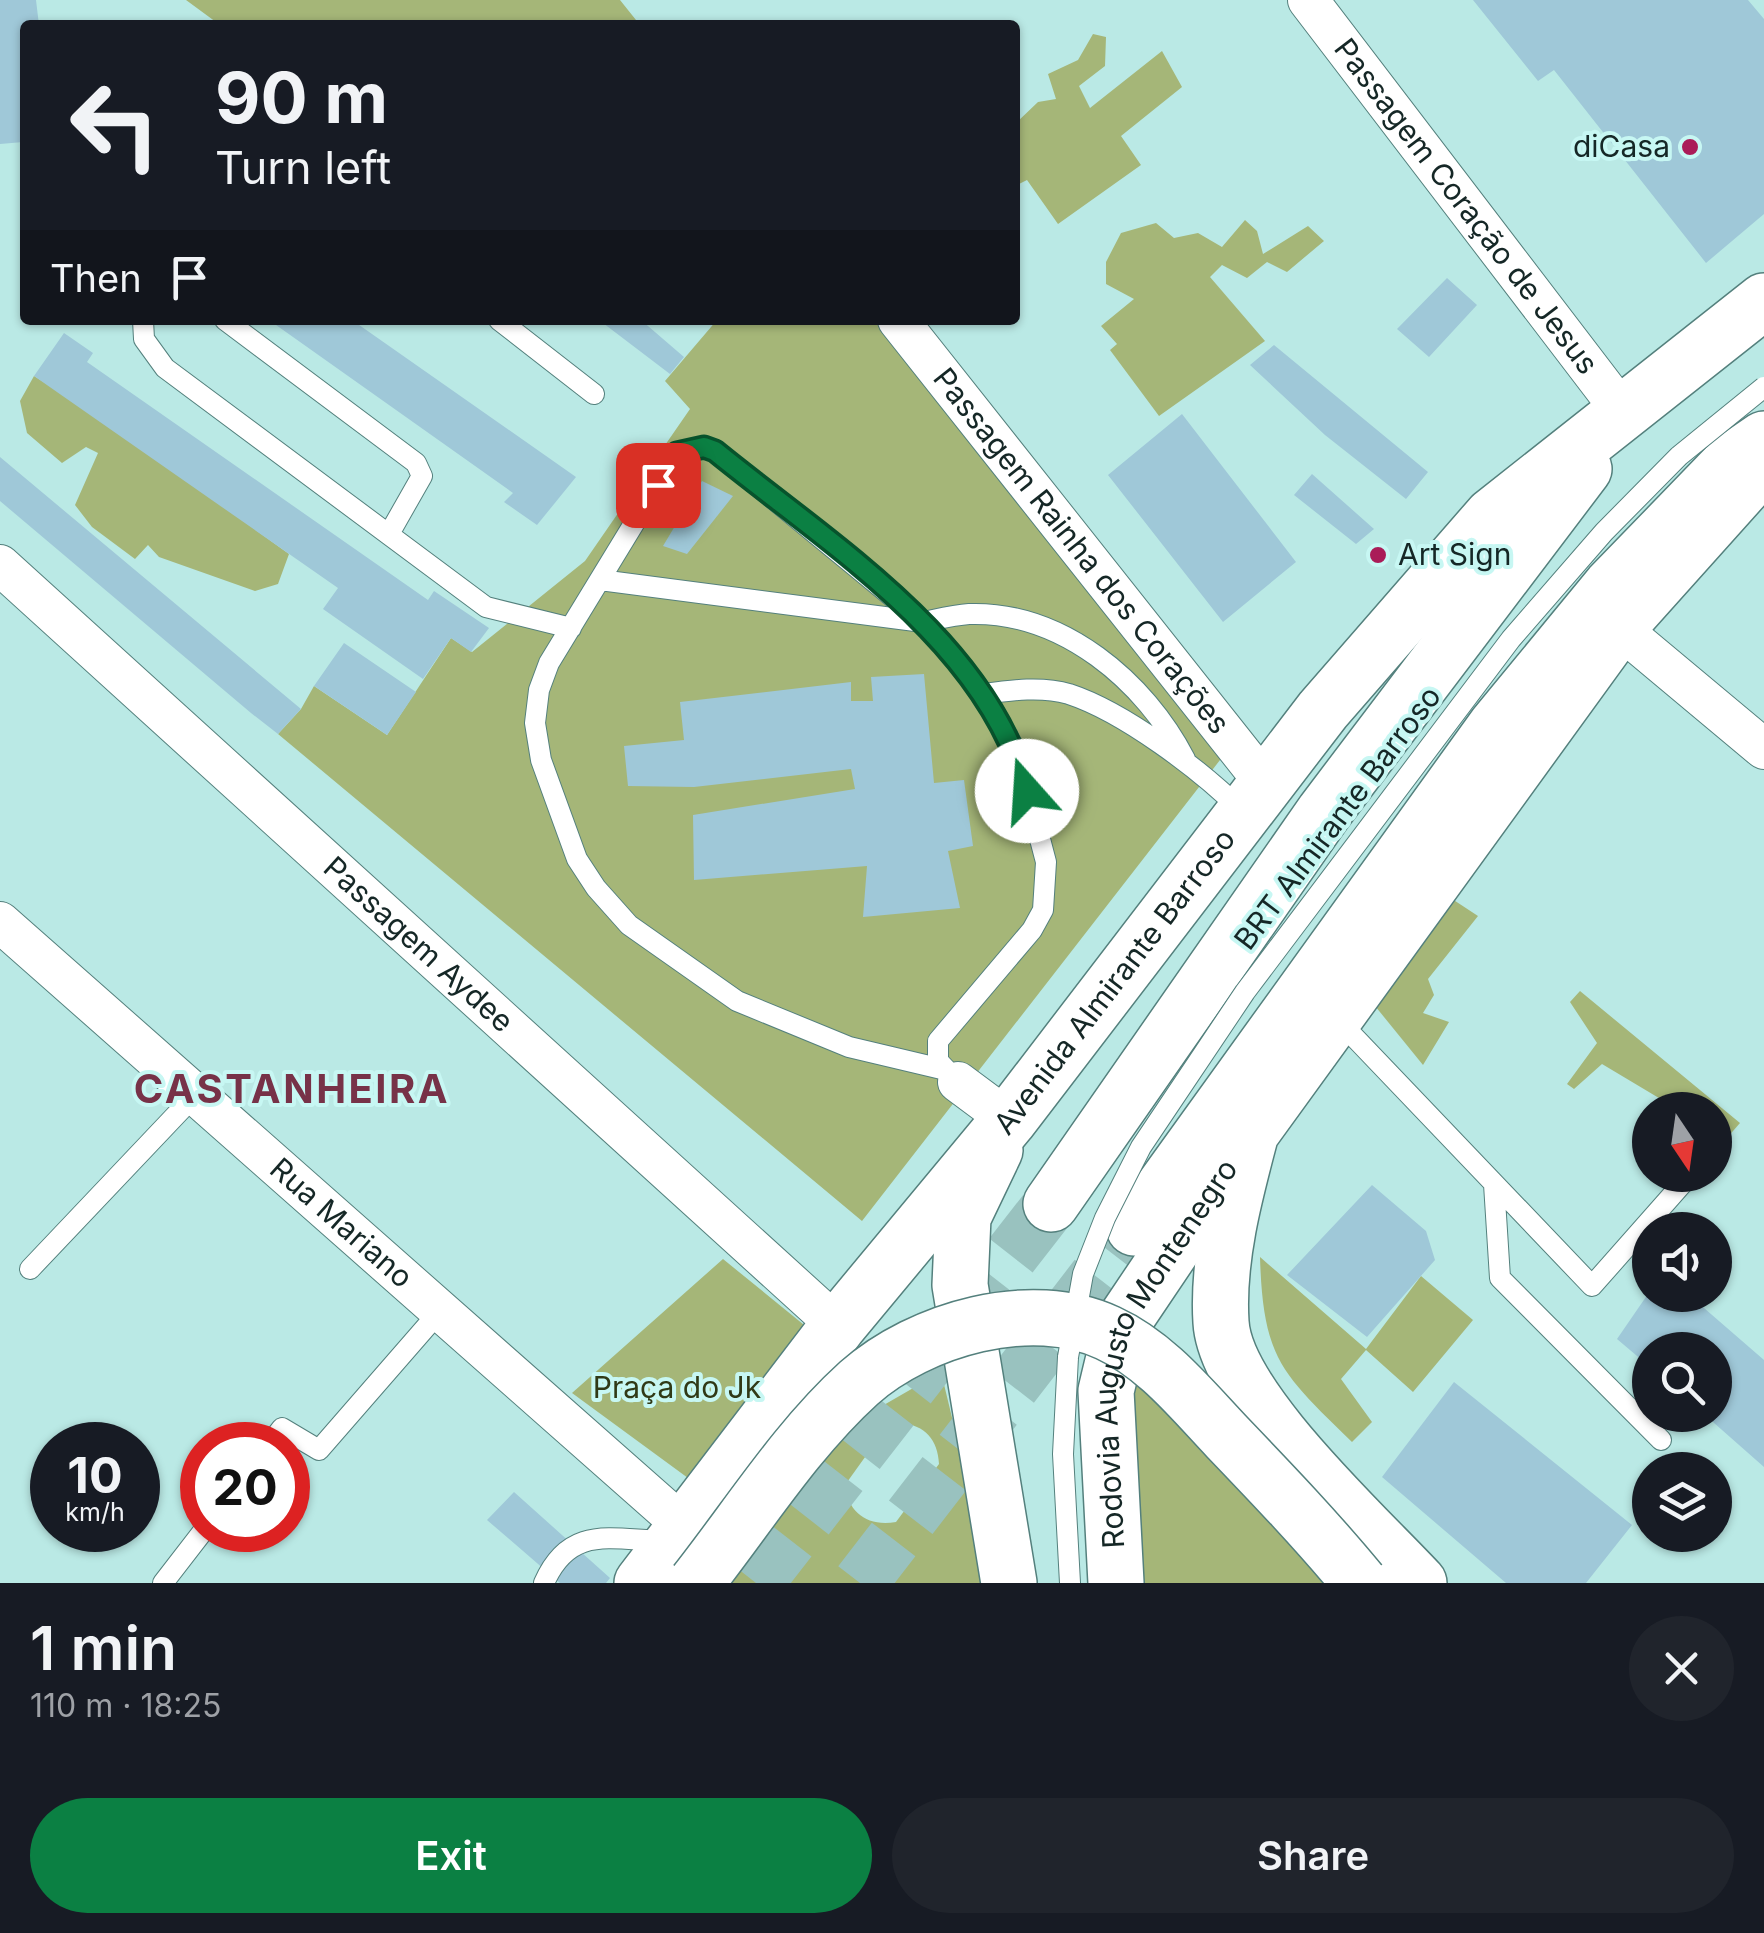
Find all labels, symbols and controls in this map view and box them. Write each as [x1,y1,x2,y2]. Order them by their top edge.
street label: Passagem Coração de Jesus [1327,31,1606,381]
text: 90 m [215,55,388,140]
icon: left [50,60,180,190]
place label: diCasa [1573,128,1670,164]
marker: diCasa [1679,136,1701,158]
text: Turn left [215,140,391,195]
icon: arrive [162,250,217,305]
text: Then [50,255,142,301]
street label: Passagem Rainha dos Corações [926,361,1238,741]
pin [616,443,701,528]
icon: arrive [631,458,686,513]
place label: Art Sign [1398,536,1511,572]
marker: Art Sign [1367,544,1389,566]
street label: BRT Almirante Barroso [1226,679,1448,956]
position arrow [975,739,1079,843]
street label: Avenida Almirante Barroso [986,821,1242,1141]
street label: Passagem Aydee [317,849,521,1039]
district label: CASTANHEIRA [134,1064,450,1113]
north arrow [1632,1092,1732,1192]
map controls [1632,1092,1732,1552]
street label: Rua Mariano [263,1150,420,1295]
street label: Rodovia Augusto Montenegro [1087,1152,1245,1549]
button: sound [1632,1212,1732,1312]
button: search [1632,1332,1732,1432]
park label: Praça do Jk [593,1369,762,1405]
speed limit sign: 20 [180,1422,310,1552]
text: 10 [67,1445,123,1505]
button: layers [1632,1452,1732,1552]
text: km/h [65,1497,125,1527]
text: 1 min [30,1612,177,1684]
button: close [1629,1616,1734,1721]
text: 110 m · 18:25 [30,1686,221,1725]
button: Exit [30,1798,872,1913]
button: Share [892,1798,1734,1913]

